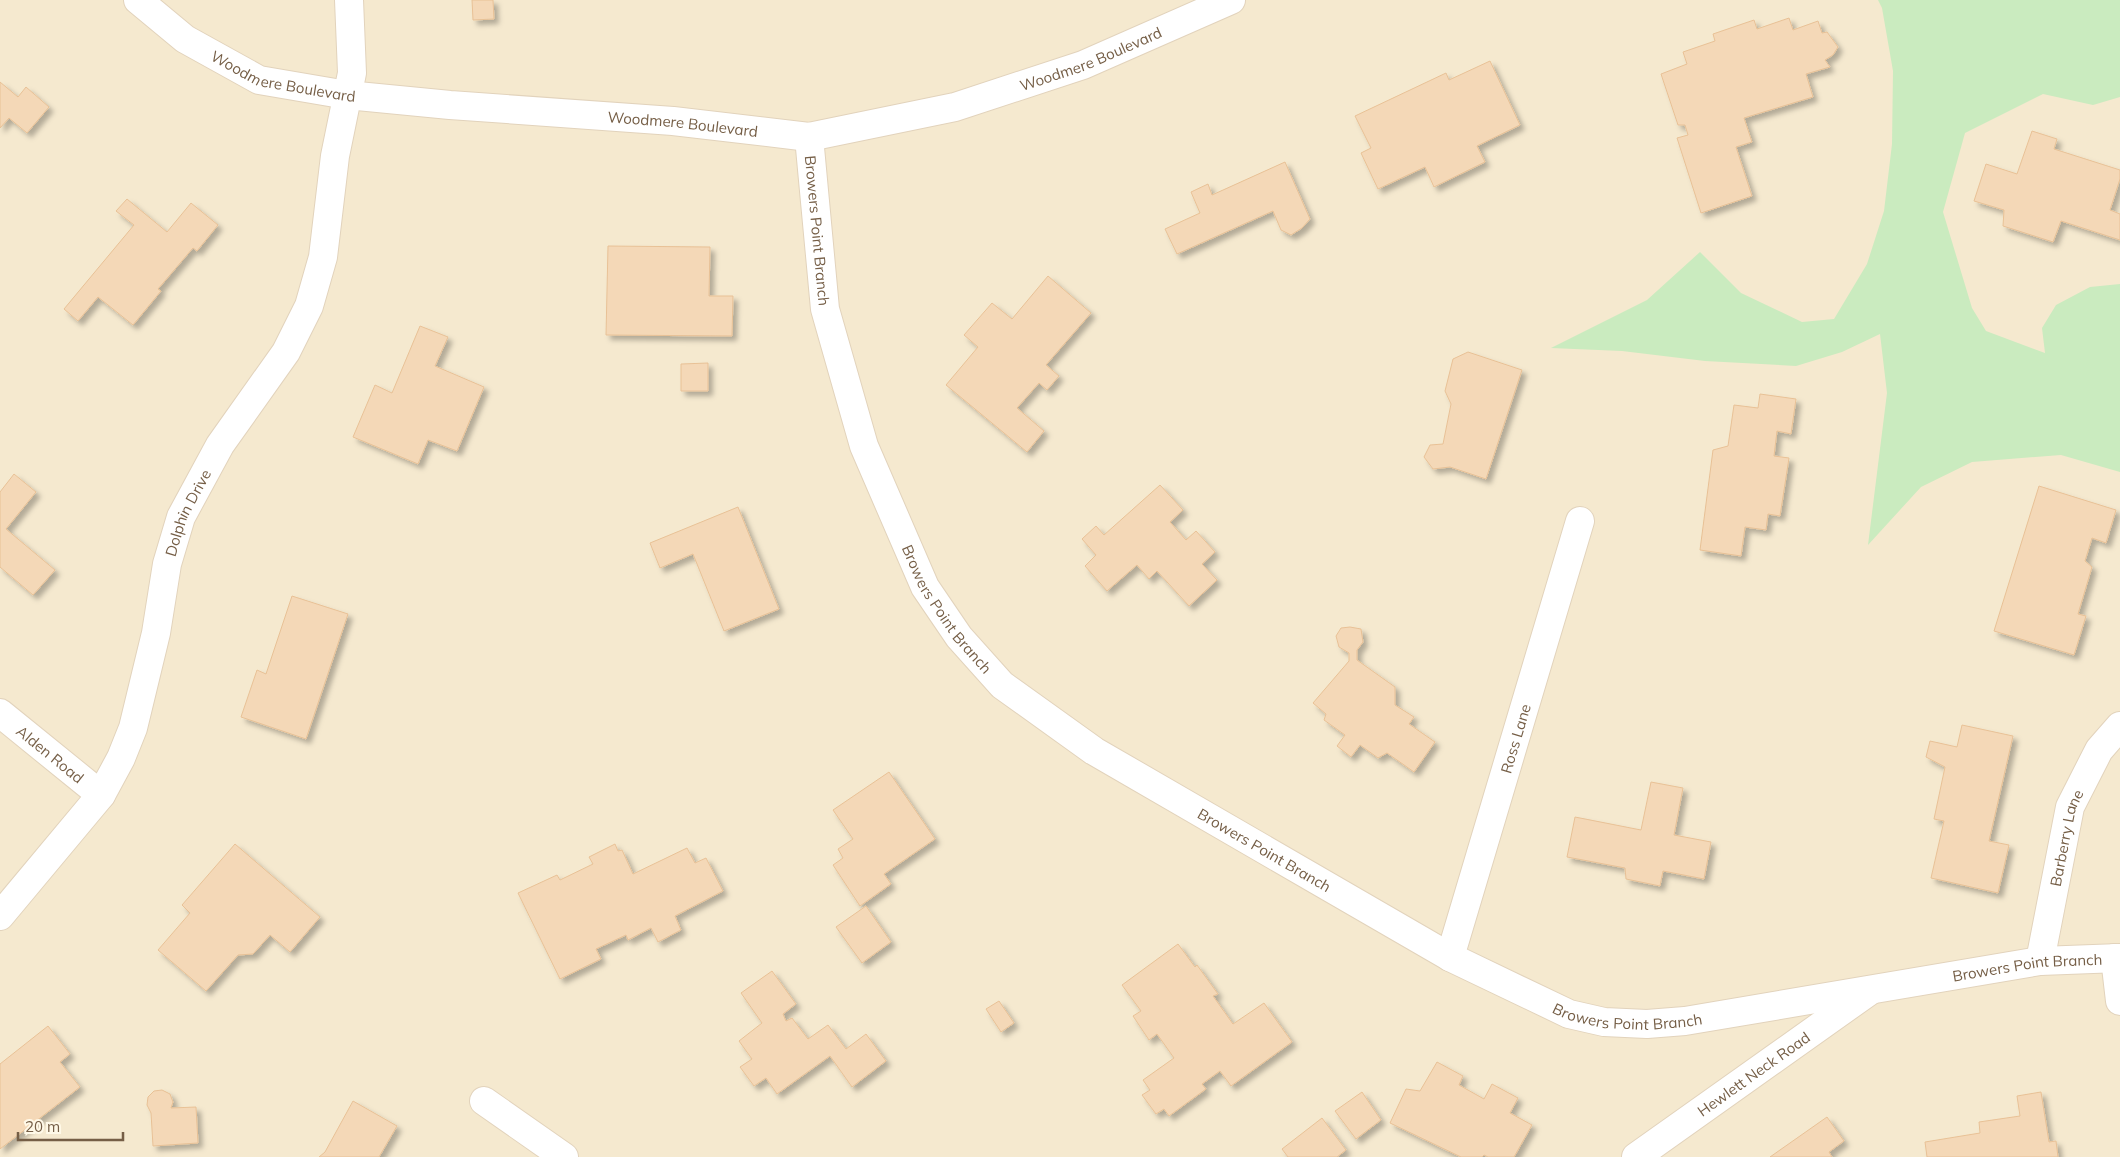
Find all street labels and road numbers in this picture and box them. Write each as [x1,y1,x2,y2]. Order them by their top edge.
street label: Woodmere Boulevard [1017,22,1165,95]
street label: Woodmere Boulevard [208,46,356,105]
street label: Woodmere Boulevard [607,107,759,140]
street label: Browers Point Branch [801,154,834,307]
street label: Dolphin Drive [160,466,215,559]
street label: Browers Point Branch [898,542,996,677]
street label: Ross Lane [1496,701,1535,776]
street label: Alden Road [13,721,88,787]
street label: Barberry Lane [2045,786,2087,888]
street label: Browers Point Branch [1194,804,1335,896]
street label: Browers Point Branch [1951,949,2103,985]
street label: Browers Point Branch [1550,998,1704,1034]
street label: Hewlett Neck Road [1693,1027,1813,1120]

